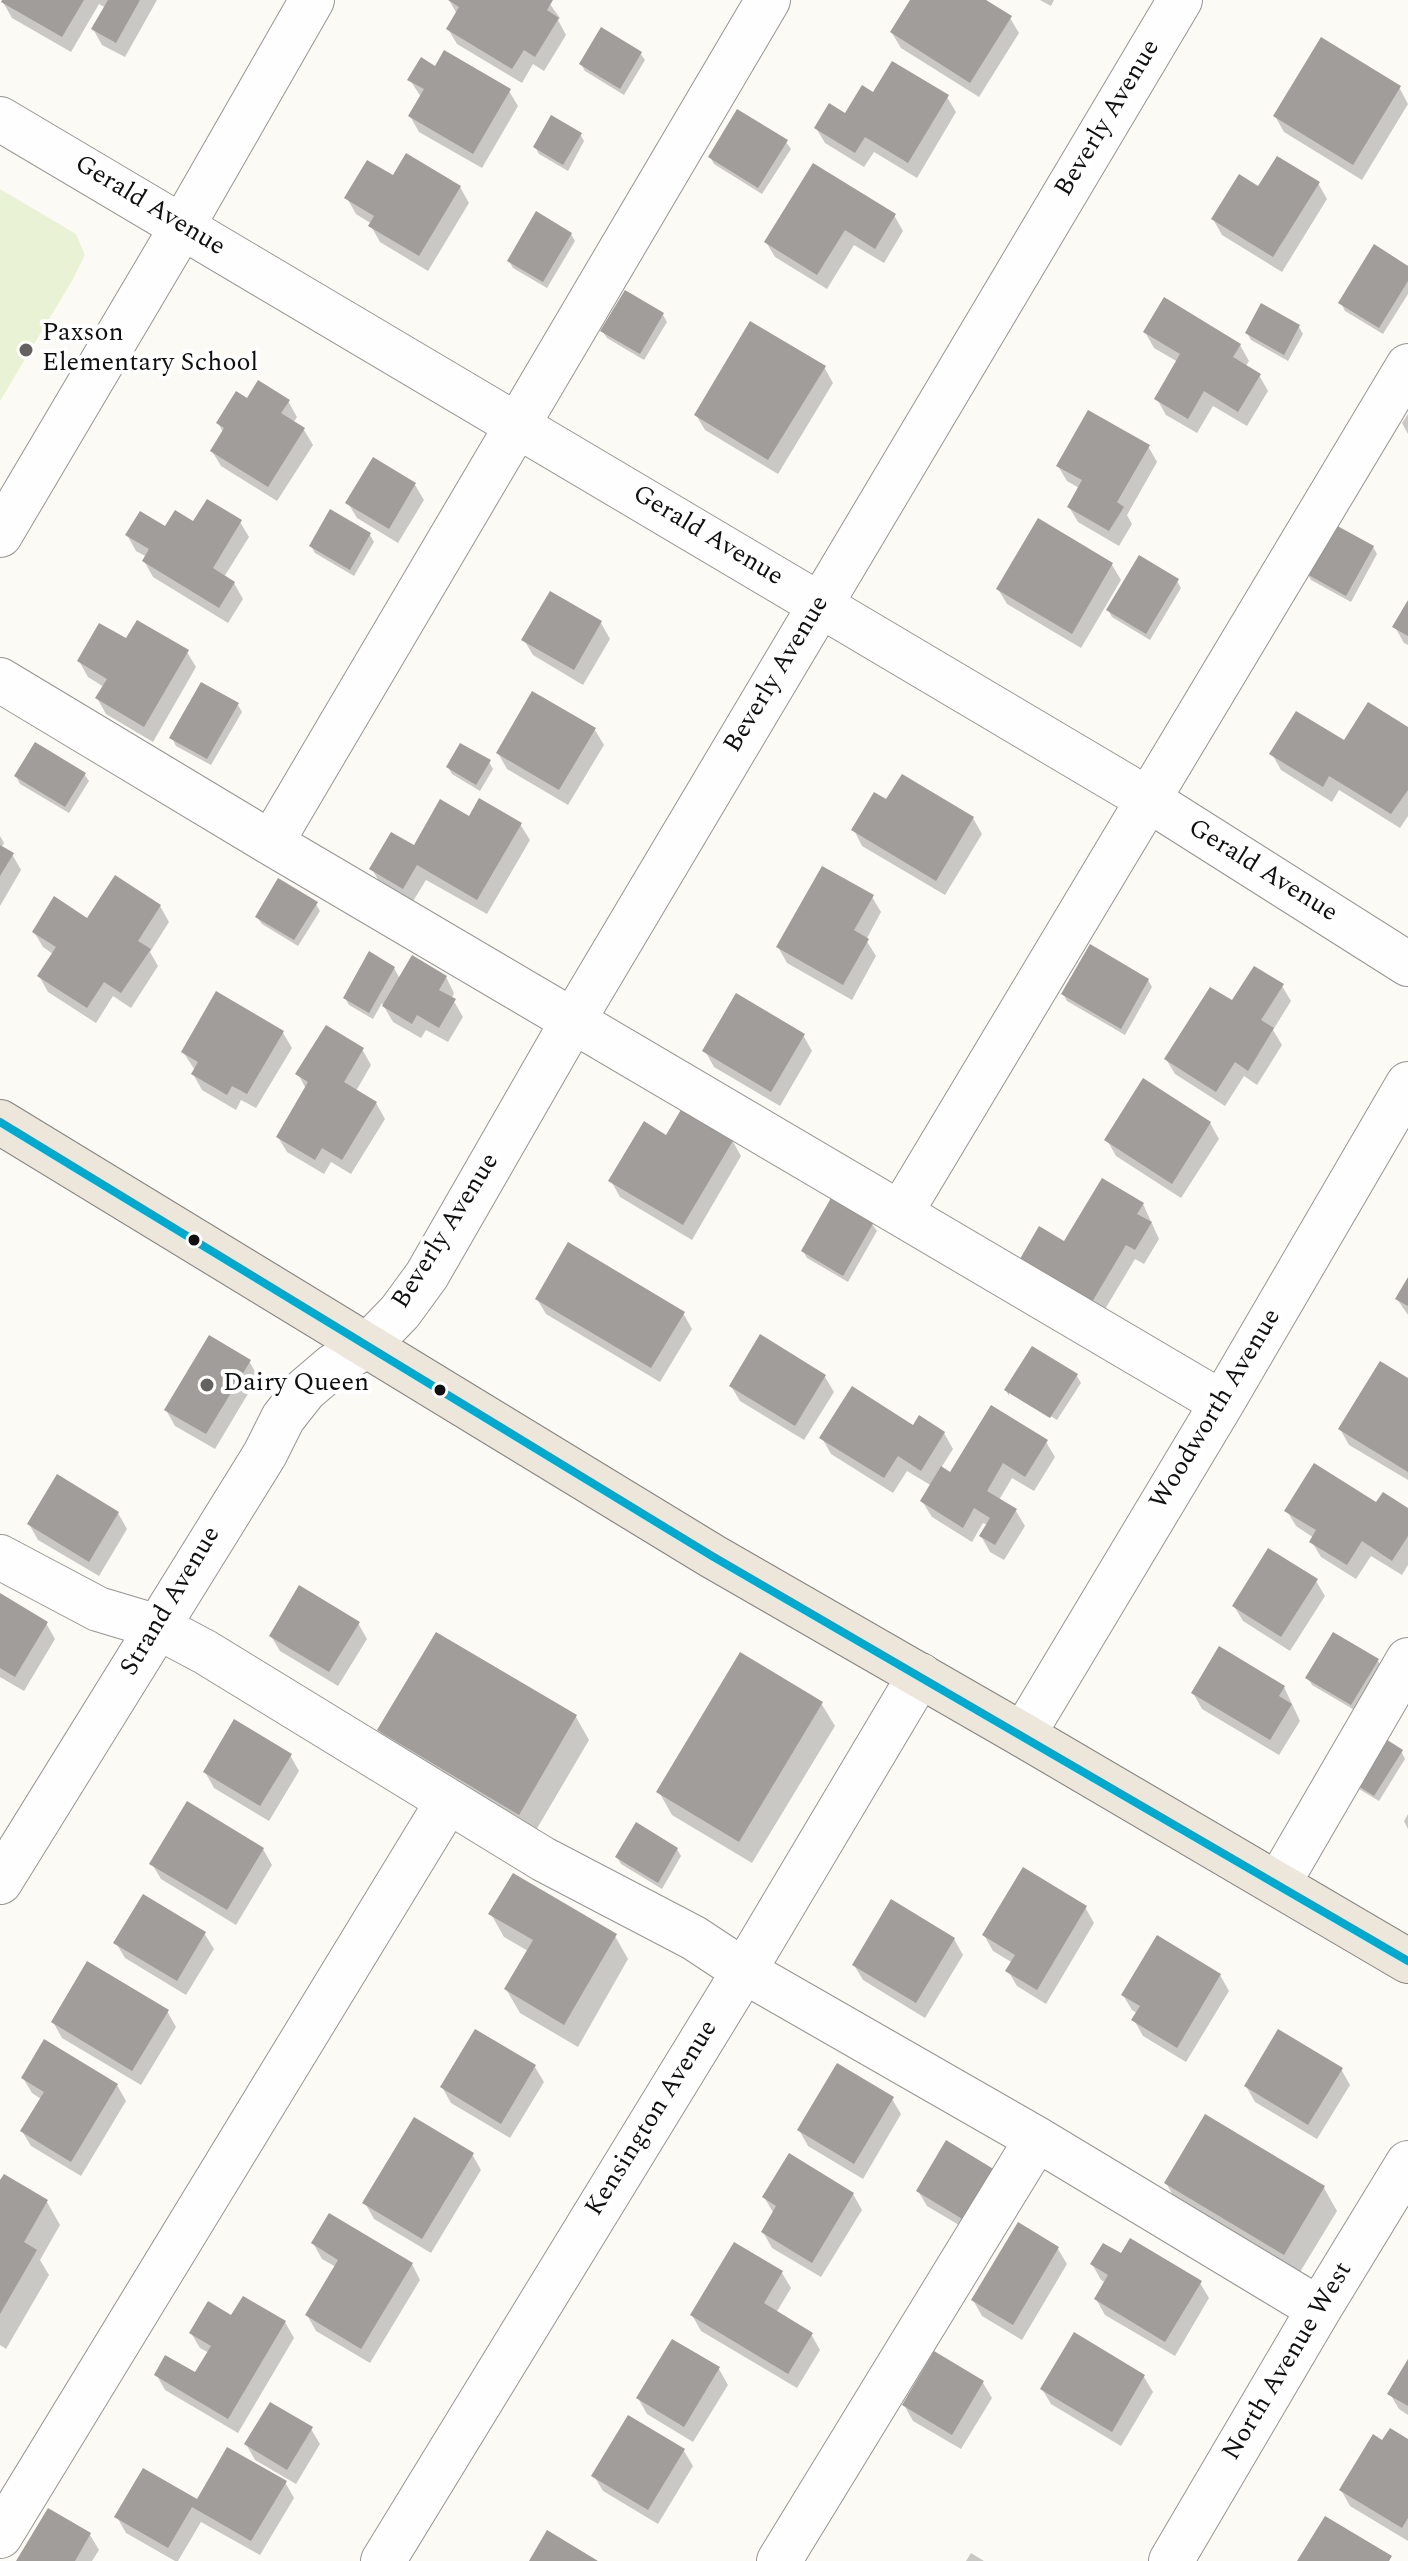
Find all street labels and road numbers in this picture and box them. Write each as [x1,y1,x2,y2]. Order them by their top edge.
street label: Beverly Avenue [1050,35,1168,203]
street label: Gerald Avenue [68,150,230,264]
street label: Gerald Avenue [626,480,788,594]
street label: Beverly Avenue [719,591,837,759]
street label: Gerald Avenue [1182,814,1342,930]
street label: Beverly Avenue [387,1148,507,1316]
street label: Woodworth Avenue [1145,1304,1289,1516]
street label: Strand Avenue [115,1522,229,1682]
street label: Kensington Avenue [580,2015,726,2223]
street label: North Avenue West [1217,2257,1361,2467]

